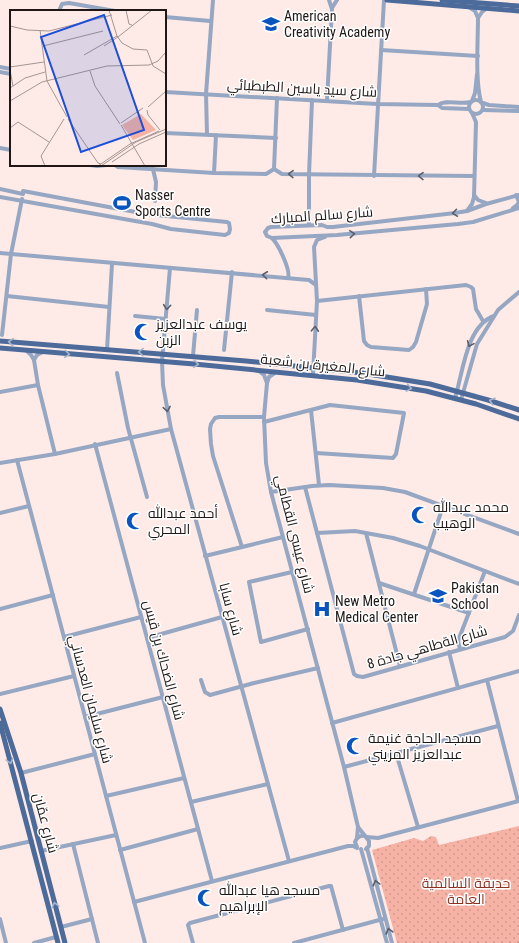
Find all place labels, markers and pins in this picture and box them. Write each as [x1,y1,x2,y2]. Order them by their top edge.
place label: American Creativity Academy [284,8,390,40]
school or university icon: American Creativity Academy [261,14,281,34]
place label: Nasser Sports Centre [135,187,211,219]
sports icon: Nasser Sports Centre [112,193,132,213]
place label: يوسف عبدالعزيز الزبن [155,316,247,348]
mosque icon: يوسف عبدالعزيز الزبن [133,322,153,342]
place label: محمد عبدالله الوهيب [433,498,509,531]
place label: أحمد عبدالله المحري [148,504,218,541]
mosque icon: محمد عبدالله الوهيب [410,505,430,525]
mosque icon: أحمد عبدالله المحري [125,511,145,531]
place label: Pakistan School [451,580,499,612]
school or university icon: Pakistan School [428,586,448,606]
place label: New Metro Medical Center [335,593,418,625]
hospital icon: New Metro Medical Center [312,599,332,619]
place label: مسجد الحاجة غنيمة عبدالعزيز المزيني [368,730,482,766]
mosque icon: مسجد الحاجة غنيمة عبدالعزيز المزيني [345,736,365,756]
place label: مسجد هيا عبدالله الإبراهيم [219,881,320,916]
mosque icon: مسجد هيا عبدالله الإبراهيم [196,888,216,908]

